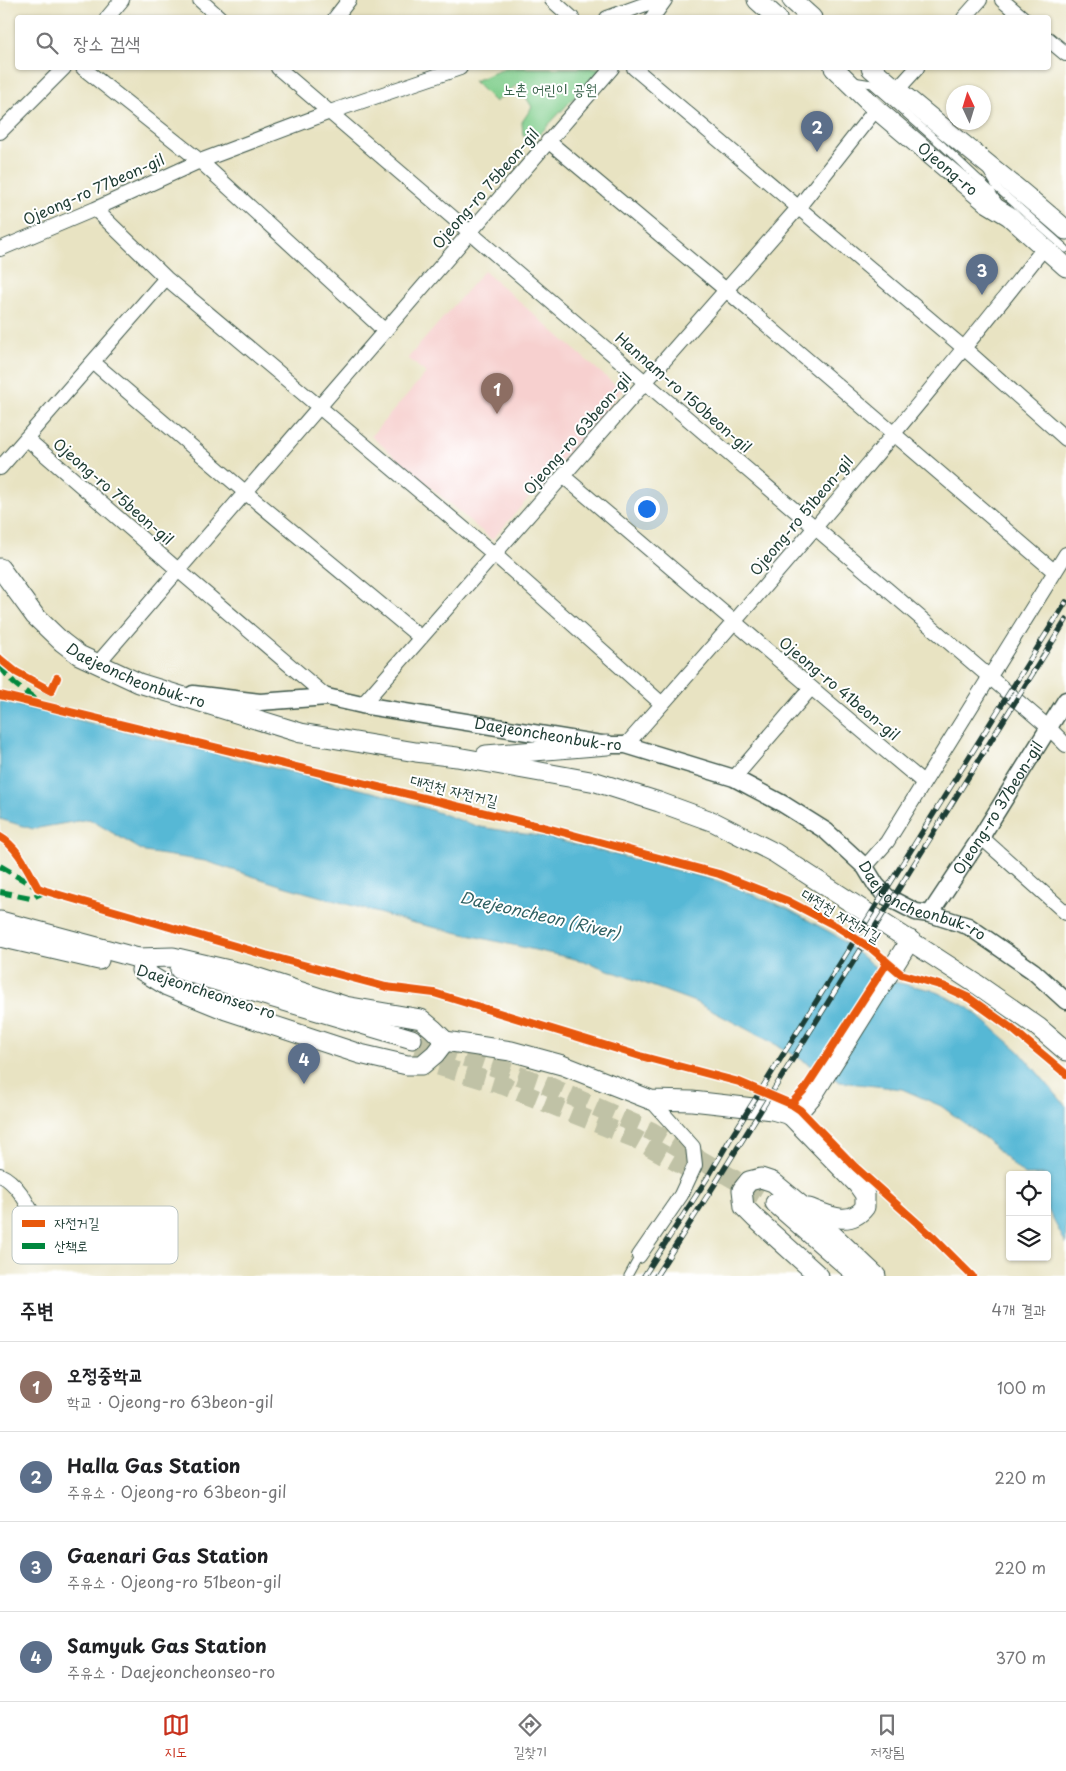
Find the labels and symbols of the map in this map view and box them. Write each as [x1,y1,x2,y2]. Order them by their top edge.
park label: 노촌 어린이 공원 [503,77,597,100]
north arrow [946,85,991,130]
pin: 2 [801,111,833,152]
street label: Ojeong-ro 75beon-gil [426,123,544,253]
street label: Ojeong-ro [913,136,983,200]
street label: Ojeong-ro 77beon-gil [19,147,168,230]
pin: 3 [966,254,998,295]
street label: Hannam-ro 150beon-gil [611,326,757,458]
street label: Ojeong-ro 63beon-gil [517,367,637,499]
pin: 1 [481,373,513,414]
street label: Ojeong-ro 75beon-gil [49,432,179,550]
street label: Ojeong-ro 51beon-gil [744,450,858,580]
your location [634,496,660,522]
street label: Ojeong-ro 41beon-gil [775,630,905,745]
street label: Daejeoncheonbuk-ro [62,636,209,713]
street label: Daejeoncheonbuk-ro [473,711,622,755]
street label: Ojeong-ro 37beon-gil [946,736,1048,879]
street label: 대전천 자전거길 [408,768,501,812]
street label: Daejeoncheonbuk-ro [854,856,991,945]
street label: 대전천 자전거길 [798,882,886,948]
water label: Daejeoncheon (River) [458,884,623,944]
street label: Daejeoncheonseo-ro [134,957,279,1024]
pin: 4 [288,1043,320,1084]
legend [12,1206,178,1264]
text: 자전거길 [54,1212,100,1233]
text: 산책로 [54,1235,88,1256]

